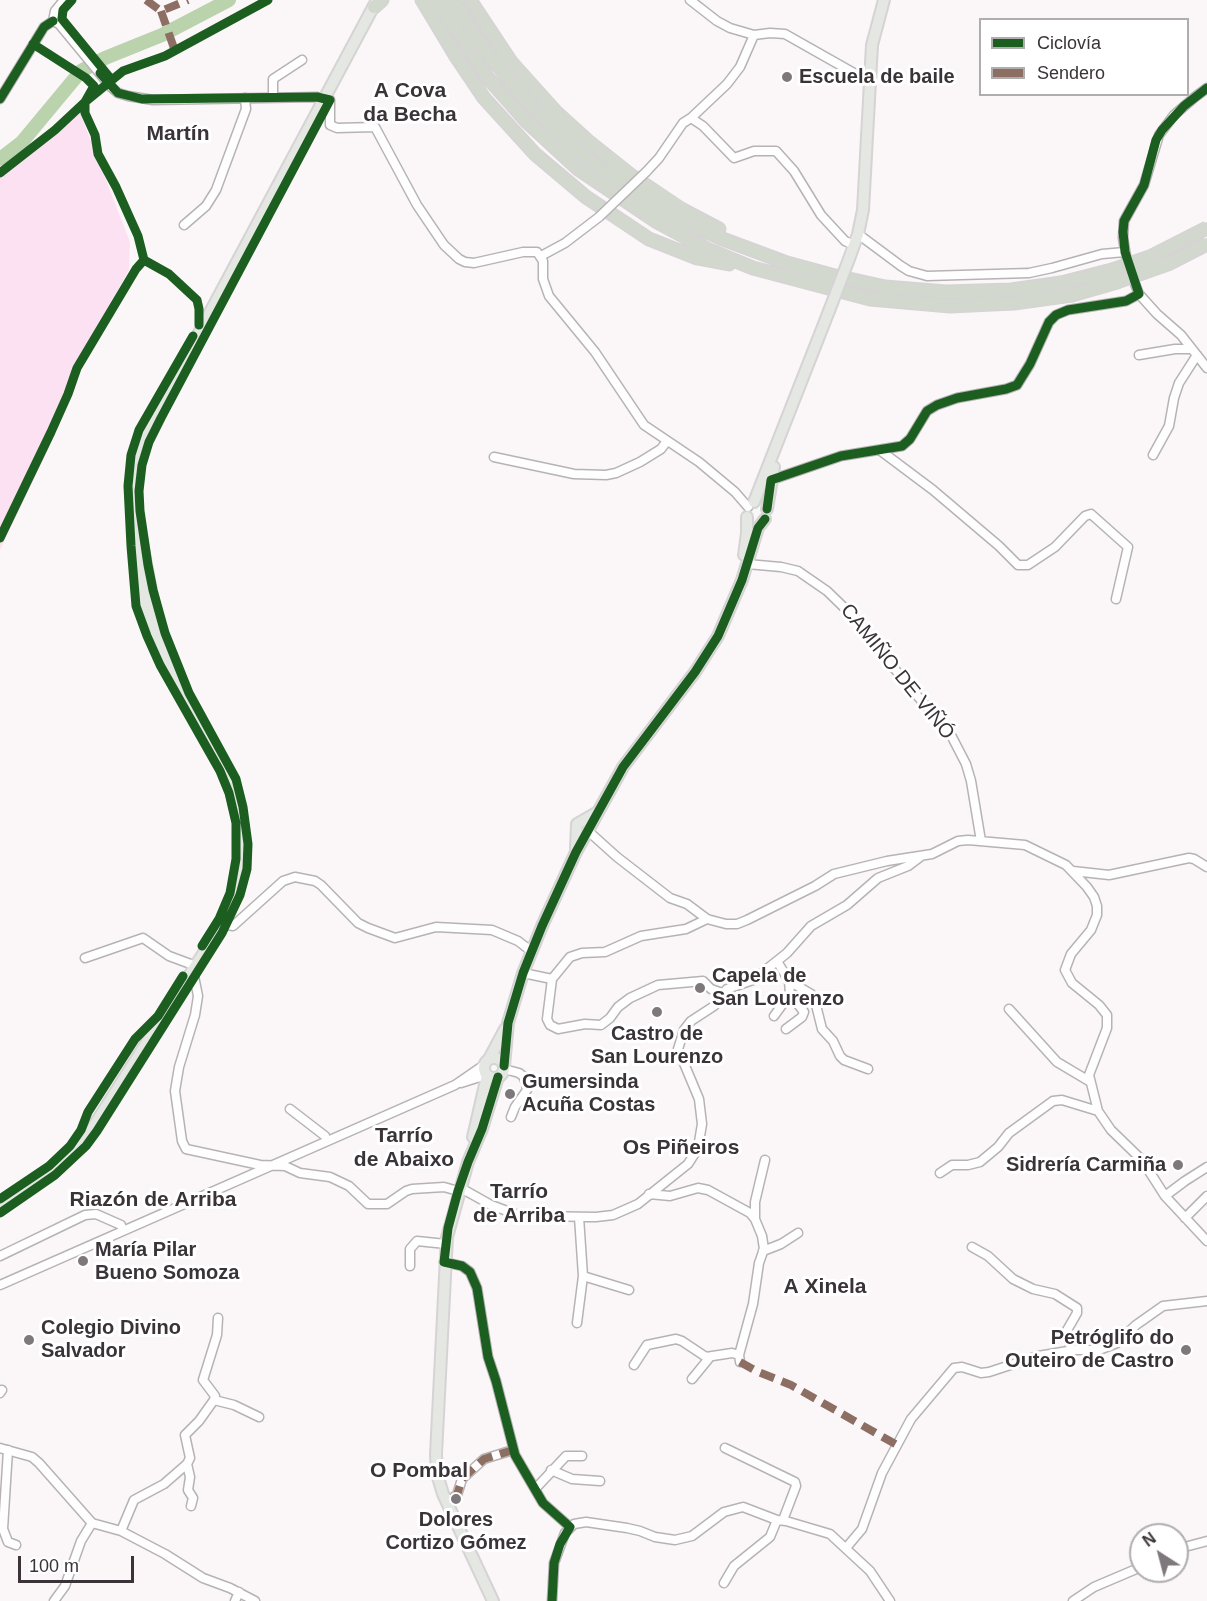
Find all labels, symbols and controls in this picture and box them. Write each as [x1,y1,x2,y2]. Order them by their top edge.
legend [979,18,1189,96]
text: Ciclovía [1037,33,1101,53]
text: Sendero [1037,63,1105,83]
place label: Escuela de baile [799,65,955,89]
marker: Escuela de baile [780,70,794,84]
district label: A Cova da Becha [363,78,457,128]
district label: Martín [146,121,210,147]
street label: CAMIÑO DE VIÑÓ [835,599,959,745]
place label: Capela de San Lourenzo [712,964,844,1011]
marker: Capela de San Lourenzo [693,981,707,995]
marker: Castro de San Lourenzo [650,1005,664,1019]
place label: Castro de San Lourenzo [591,1022,723,1069]
place label: Gumersinda Acuña Costas [522,1070,655,1117]
marker: Gumersinda Acuña Costas [503,1087,517,1101]
district label: Tarrío de Abaixo [354,1123,454,1173]
district label: Os Piñeiros [623,1135,739,1161]
place label: Sidrería Carmiña [1006,1153,1166,1177]
marker: Sidrería Carmiña [1171,1158,1185,1172]
district label: Tarrío de Arriba [473,1179,565,1229]
district label: Riazón de Arriba [70,1187,236,1213]
place label: María Pilar Bueno Somoza [95,1238,239,1285]
marker: María Pilar Bueno Somoza [76,1254,90,1268]
district label: A Xinela [784,1274,866,1300]
place label: Colegio Divino Salvador [41,1316,181,1363]
place label: Petróglifo do Outeiro de Castro [1005,1326,1174,1373]
marker: Colegio Divino Salvador [22,1333,36,1347]
marker: Petróglifo do Outeiro de Castro [1179,1343,1193,1357]
district label: O Pombal [370,1458,468,1484]
marker: Dolores Cortizo Gómez [449,1492,463,1506]
place label: Dolores Cortizo Gómez [385,1508,527,1555]
north arrow [1129,1523,1189,1583]
text: N [1140,1529,1159,1550]
scale bar [21,1544,136,1582]
text: 100 m [29,1556,79,1576]

